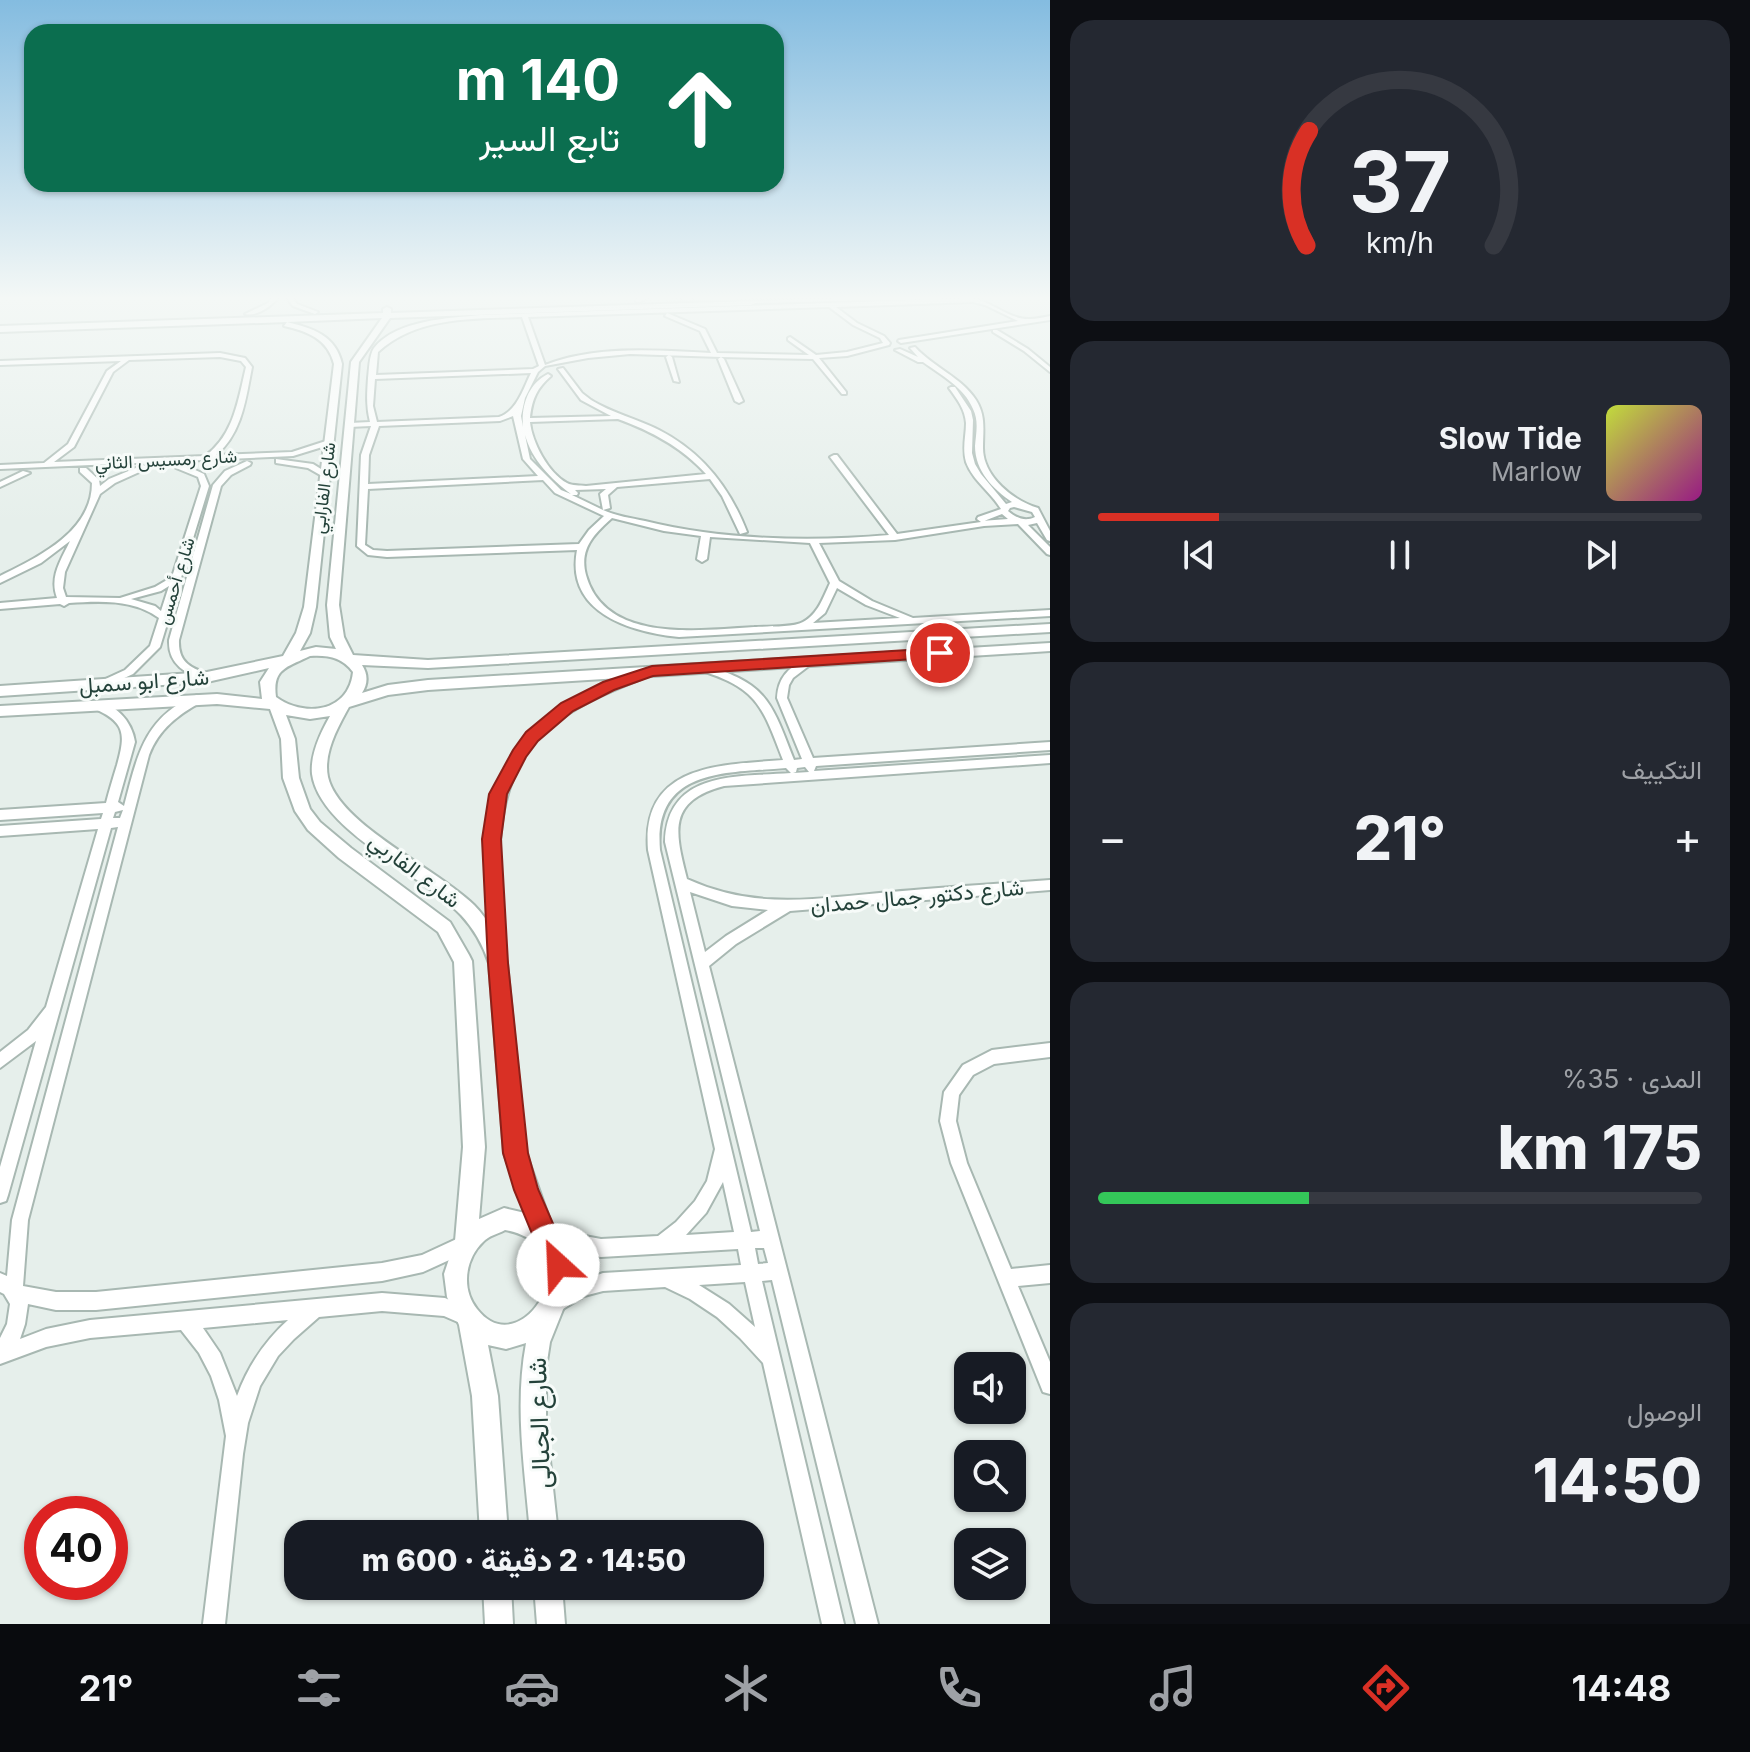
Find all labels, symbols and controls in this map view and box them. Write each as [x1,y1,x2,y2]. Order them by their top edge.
text: 140 m [456,46,620,114]
icon: ahead [648,56,752,160]
text: تابع السير [479,116,620,160]
text: 37 [1349,131,1451,232]
text: km/h [1366,226,1434,261]
text: Slow Tide [1439,420,1582,456]
street label: شارع الفارابي [307,441,344,536]
street label: شارع رمسيس الثاني [94,445,238,479]
text: Marlow [1491,456,1582,487]
icon: previous [1177,533,1221,577]
icon: pause [1378,533,1422,577]
icon: next [1579,533,1623,577]
street label: شارع أحمس [152,535,201,628]
pin [906,619,974,687]
icon: arrive [918,631,962,675]
street label: شارع ابو سمبل [78,663,210,701]
text: التكييف [1621,754,1702,785]
text: 21° [1354,802,1446,874]
text: − [1098,811,1127,865]
text: + [1673,811,1702,865]
street label: شارع الفاربي [360,827,466,918]
street label: شارع دكتور جمال حمدان [809,874,1025,920]
text: المدى · 35% [1562,1063,1702,1094]
text: 175 km [1497,1111,1702,1183]
position arrow [516,1223,600,1307]
map controls [954,1352,1026,1600]
button: sound [954,1352,1026,1424]
street label: شارع الجبالى [521,1357,559,1489]
text: الوصول [1627,1396,1702,1427]
button: search [954,1440,1026,1512]
text: 14:50 [1532,1444,1702,1516]
speed limit sign: 40 [24,1496,128,1600]
button: layers [954,1528,1026,1600]
text: 14:50 · 2 دقيقة · 600 m [362,1542,686,1578]
icon: filters [291,1660,347,1716]
icon: car [504,1660,560,1716]
icon: climate [718,1660,774,1716]
icon: phone [931,1660,987,1716]
icon: music [1145,1660,1201,1716]
icon: directions [1358,1660,1414,1716]
text: 21° [79,1666,134,1710]
text: 14:48 [1572,1666,1671,1710]

